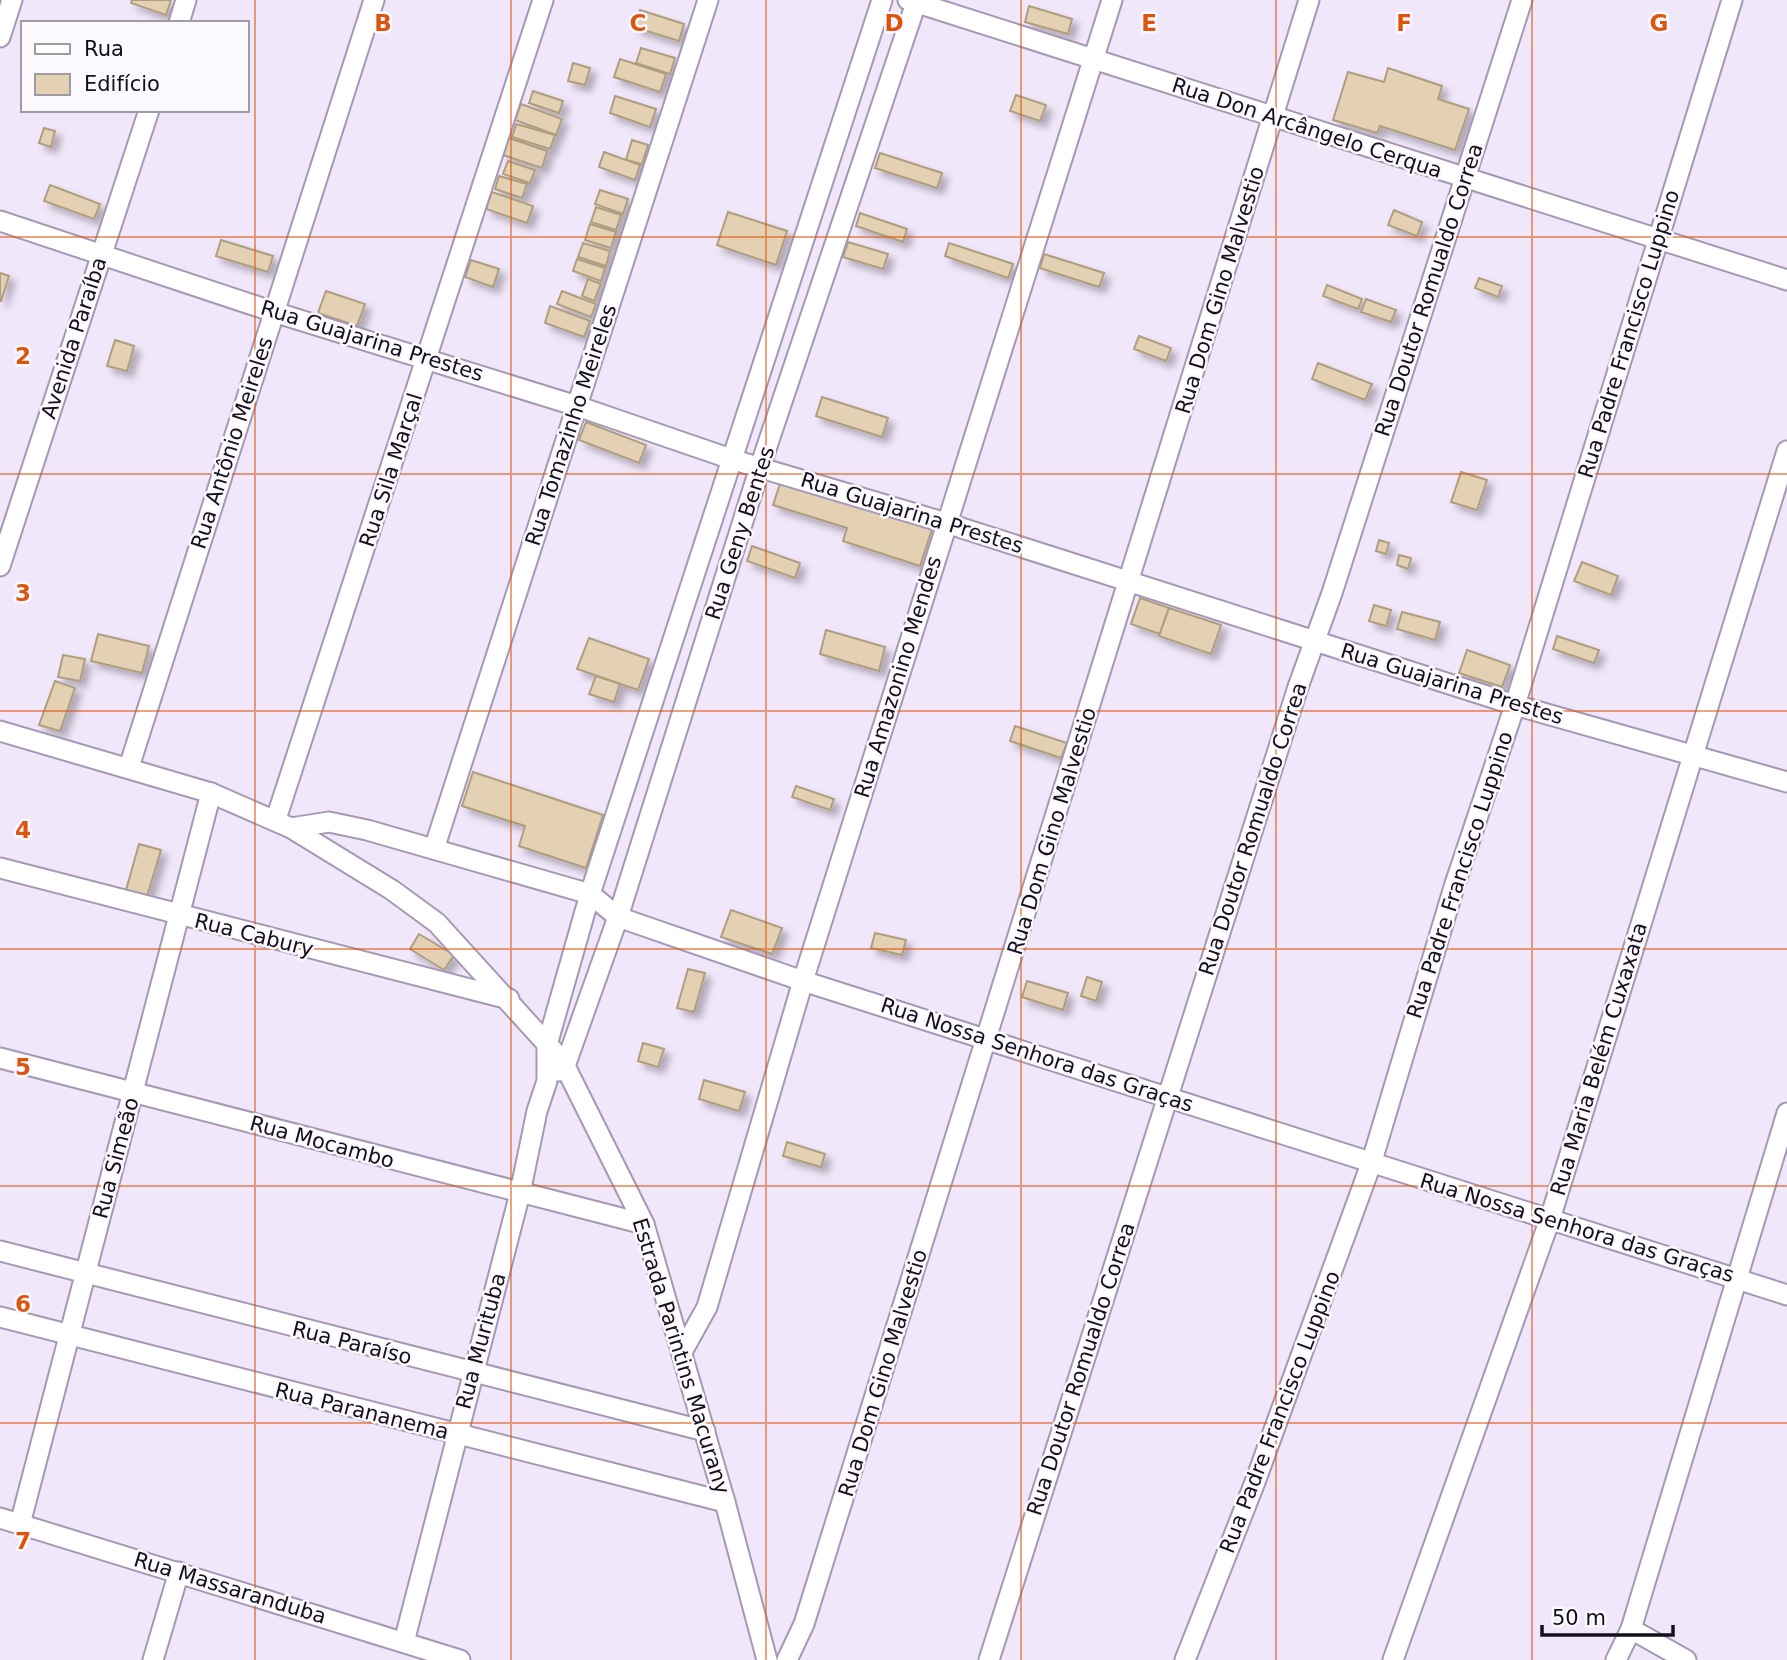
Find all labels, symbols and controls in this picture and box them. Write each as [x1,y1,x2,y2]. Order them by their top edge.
text: B [374,10,392,36]
text: C [630,10,646,36]
text: D [884,10,904,36]
text: E [1141,10,1157,36]
text: F [1396,10,1412,36]
text: G [1650,10,1668,36]
legend [21,21,248,112]
text: Rua [84,37,124,61]
text: Edifício [84,72,160,96]
street label: Rua Don Arcângelo Cerqua [1169,73,1445,183]
street label: Rua Doutor Romualdo Correa [1370,140,1488,440]
street label: Rua Dom Gino Malvestio [1171,163,1269,417]
street label: Rua Padre Francisco Luppino [1574,187,1684,481]
street label: Avenida Paraíba [37,254,111,422]
street label: Rua Guajarina Prestes [258,296,486,386]
street label: Rua Tomazinho Meireles [521,301,621,549]
street label: Rua Antônio Meireles [186,334,278,552]
text: 2 [15,343,31,369]
street label: Rua Sila Marçal [355,390,427,550]
street label: Rua Geny Bentes [701,443,779,623]
street label: Rua Guajarina Prestes [798,468,1026,558]
street label: Rua Amazonino Mendes [850,553,946,801]
text: 3 [15,580,31,606]
street label: Rua Guajarina Prestes [1338,639,1566,729]
street label: Rua Doutor Romualdo Correa [1194,679,1312,979]
street label: Rua Dom Gino Malvestio [1003,704,1101,958]
street label: Rua Padre Francisco Luppino [1402,729,1518,1021]
text: 4 [15,817,31,843]
street label: Rua Cabury [192,909,316,961]
street label: Rua Maria Belém Cuxaxata [1546,920,1652,1198]
street label: Rua Nossa Senhora das Graças [878,993,1196,1117]
text: 5 [15,1054,31,1080]
street label: Rua Simeão [88,1095,144,1221]
street label: Rua Mocambo [247,1111,397,1173]
street label: Rua Nossa Senhora das Graças [1417,1169,1737,1287]
street label: Estrada Parintins Macurany [628,1215,734,1497]
street label: Rua Doutor Romualdo Correa [1022,1219,1140,1519]
street label: Rua Dom Gino Malvestio [834,1246,932,1500]
street label: Rua Padre Francisco Luppino [1215,1268,1345,1556]
street label: Rua Murituba [451,1270,511,1412]
text: 6 [15,1291,31,1317]
street label: Rua Paraíso [290,1317,414,1369]
street label: Rua Parananema [273,1378,451,1444]
text: 7 [15,1528,31,1554]
street label: Rua Massaranduba [131,1547,329,1629]
scale bar [1542,1594,1673,1638]
text: 50 m [1552,1606,1606,1630]

